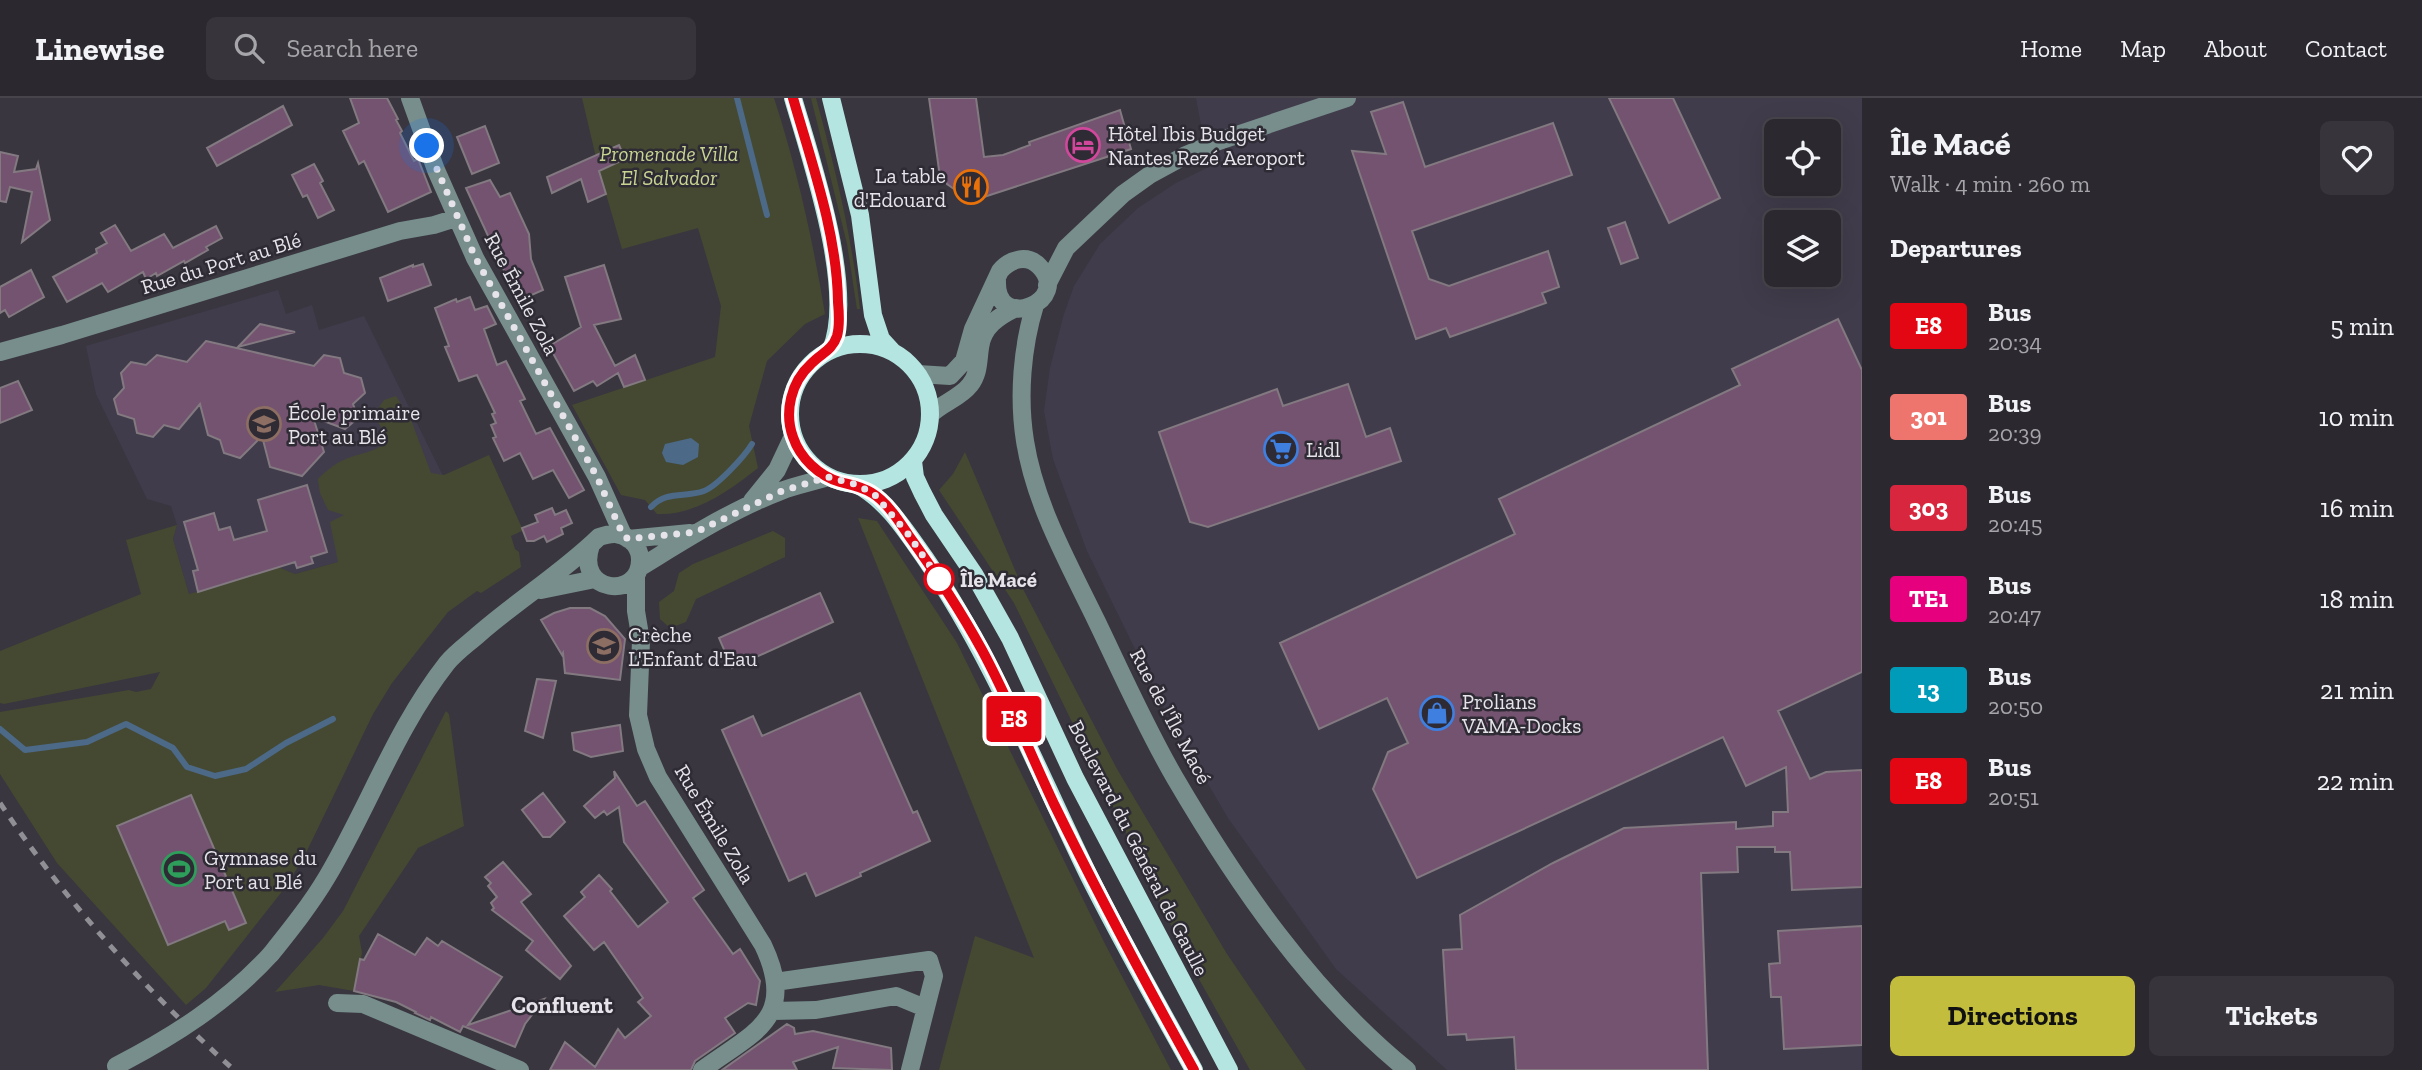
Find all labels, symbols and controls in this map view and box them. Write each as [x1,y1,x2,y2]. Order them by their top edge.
search box [206,17,696,80]
text: Linewise [35,29,164,68]
icon: search [230,29,268,67]
text: Search here [286,32,418,64]
text: Home [2020,34,2082,63]
text: Map [2120,34,2166,63]
text: About [2204,34,2267,63]
text: Contact [2305,34,2387,63]
map controls [1764,119,1841,287]
button: locate [1764,119,1841,196]
place label: Hôtel Ibis Budget Nantes Rezé Aeroport [1108,121,1305,170]
button: heart [2320,121,2394,195]
text: Île Macé [1890,124,2011,163]
hotel icon: Hôtel Ibis Budget Nantes Rezé Aeroport [1064,126,1102,164]
your location [409,128,444,163]
park label: Promenade Villa El Salvador [600,141,738,190]
place label: La table d'Edouard [854,163,946,212]
restaurant icon: La table d'Edouard [952,168,990,206]
text: Walk · 4 min · 260 m [1890,170,2090,198]
button: layers [1764,210,1841,287]
street label: Rue du Port au Blé [138,227,304,299]
street label: Rue Émile Zola [479,229,565,359]
text: Departures [1890,232,2022,264]
text: Bus [1988,296,2031,328]
text: 5 min [2330,310,2394,342]
text: E8 [1915,311,1942,340]
text: 20:34 [1988,328,2042,356]
text: Bus [1988,387,2031,419]
place label: École primaire Port au Blé [288,400,420,449]
text: 10 min [2318,401,2394,433]
text: 301 [1910,402,1947,431]
school or university icon: École primaire Port au Blé [245,405,283,443]
text: 20:39 [1988,419,2042,447]
supermarket icon: Lidl [1262,430,1300,468]
place label: Lidl [1306,437,1341,462]
text: Bus [1988,478,2031,510]
text: 16 min [2320,492,2394,524]
text: 303 [1909,493,1948,522]
text: 20:45 [1988,510,2042,538]
marker: Île Macé [924,564,954,594]
place label: Île Macé [960,567,1037,592]
text: Bus [1988,569,2031,601]
text: 18 min [2319,583,2394,615]
text: TE1 [1909,584,1948,613]
text: 20:47 [1988,601,2041,629]
place label: Crèche L'Enfant d'Eau [628,622,757,671]
school or university icon: Crèche L'Enfant d'Eau [585,627,623,665]
street label: Rue de l'Île Macé [1125,644,1217,788]
text: Bus [1988,660,2031,692]
text: 21 min [2320,674,2394,706]
text: 13 [1917,675,1940,704]
place label: Prolians VAMA-Docks [1461,689,1581,738]
text: 20:50 [1988,692,2043,720]
shop icon: Prolians VAMA-Docks [1418,694,1456,732]
line badge: E8 [982,696,1046,742]
text: E8 [1000,704,1028,733]
street label: Boulevard du Général de Gaulle [1063,716,1215,980]
text: Bus [1988,751,2031,783]
street label: Rue Émile Zola [670,760,760,888]
text: 22 min [2317,765,2394,797]
text: E8 [1915,766,1942,795]
text: 20:51 [1988,783,2039,811]
place label: Gymnase du Port au Blé [204,845,317,894]
sports icon: Gymnase du Port au Blé [160,850,198,888]
button: Directions [1890,976,2135,1056]
button: Tickets [2149,976,2394,1056]
district label: Confluent [511,991,614,1019]

